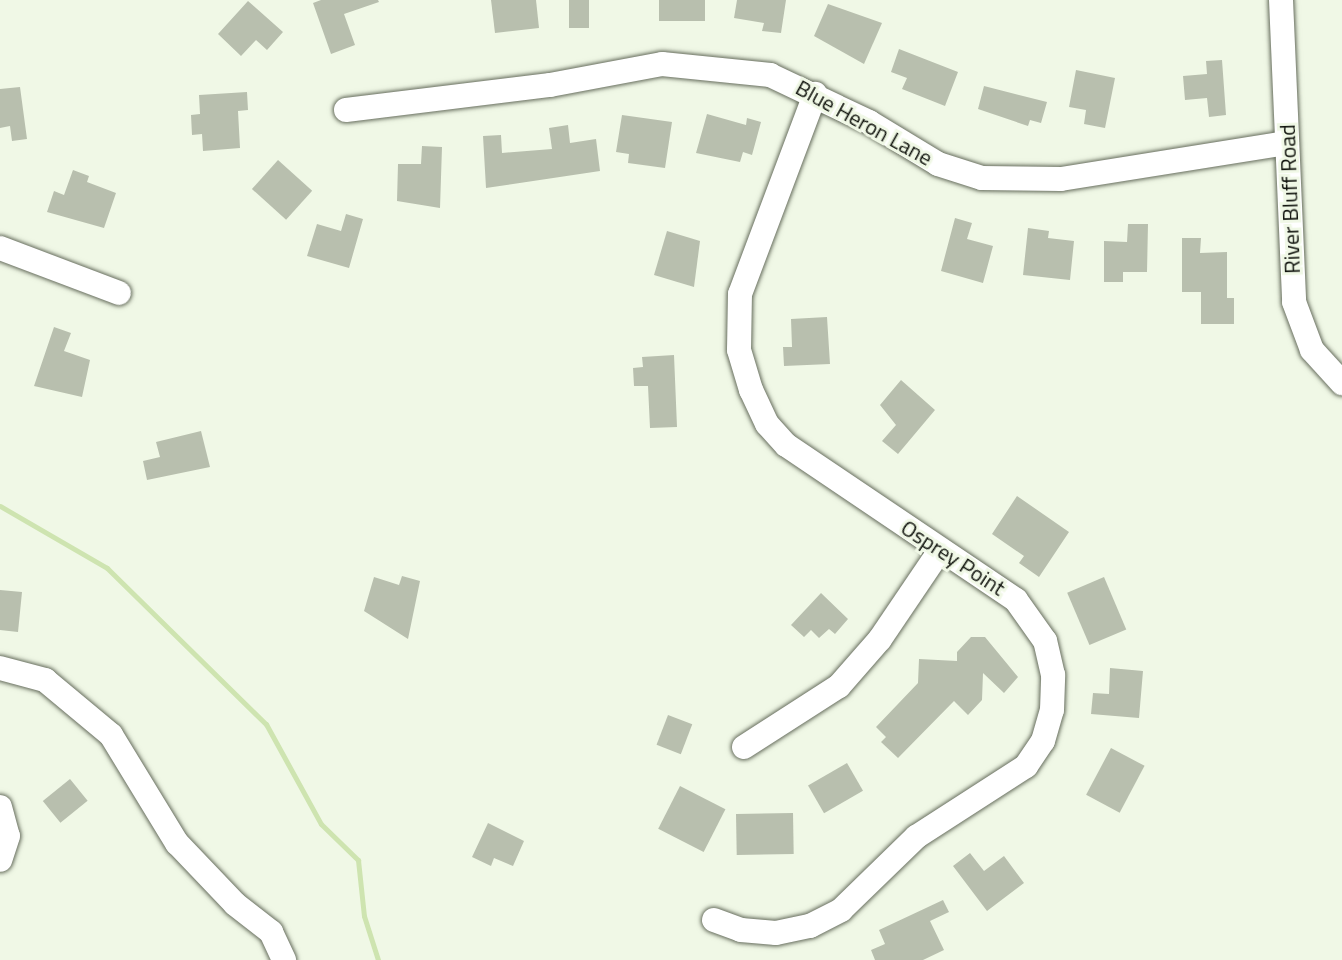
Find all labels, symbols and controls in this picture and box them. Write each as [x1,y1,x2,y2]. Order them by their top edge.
street label: Blue Heron Lane [791,75,937,171]
street label: River Bluff Road [1274,124,1306,274]
street label: Osprey Point [896,515,1010,601]

